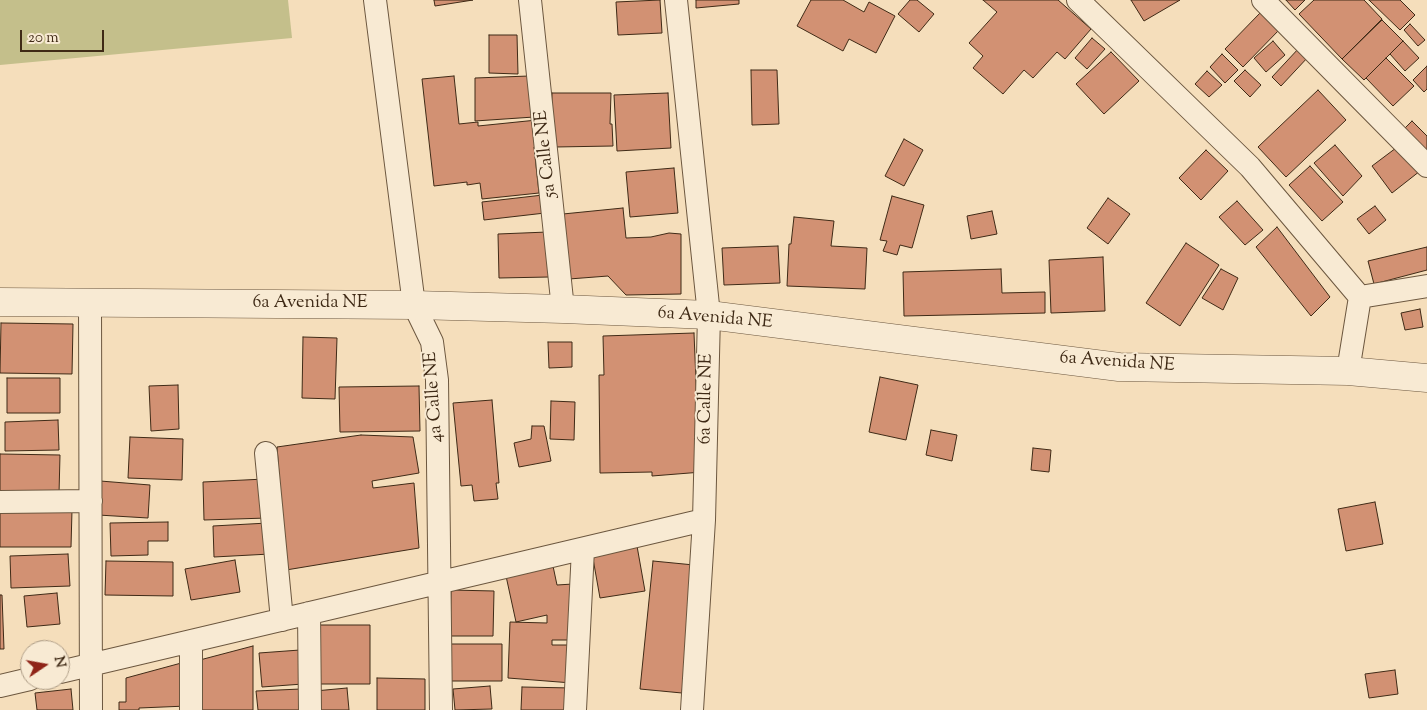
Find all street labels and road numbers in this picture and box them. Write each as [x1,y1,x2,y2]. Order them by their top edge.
street label: 5a Calle NE [532,109,562,199]
street label: 6a Avenida NE [252,293,368,315]
street label: 6a Avenida NE [657,303,773,335]
street label: 6a Avenida NE [1059,348,1175,378]
street label: 4a Calle NE [421,351,449,443]
street label: 6a Calle NE [695,353,719,445]

